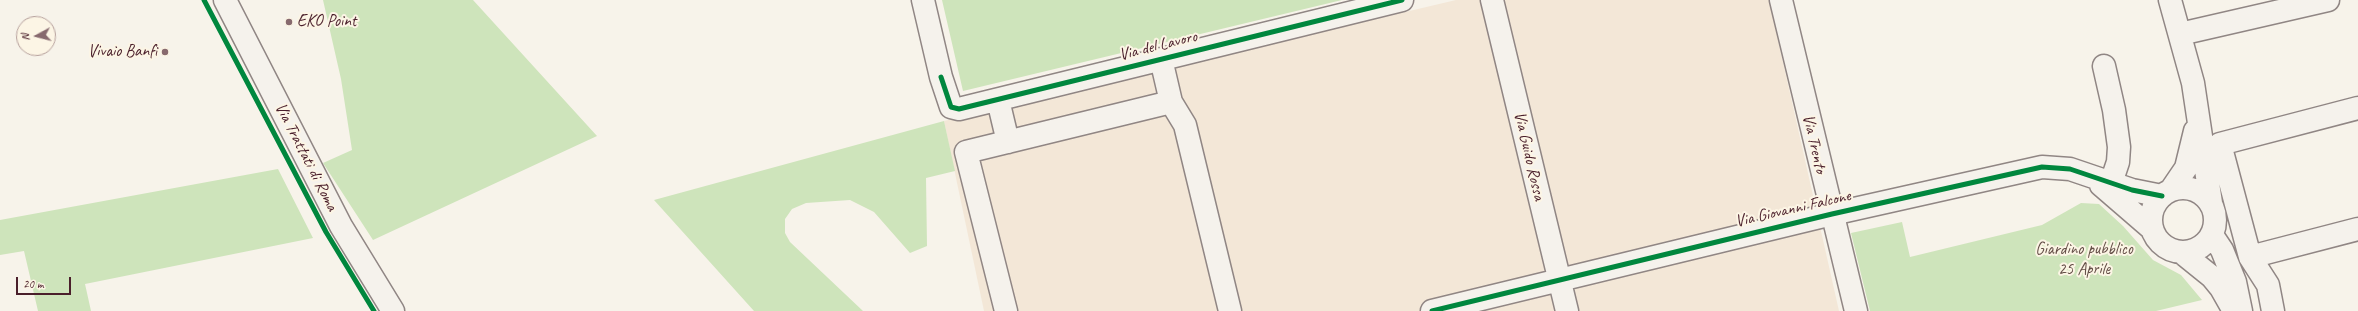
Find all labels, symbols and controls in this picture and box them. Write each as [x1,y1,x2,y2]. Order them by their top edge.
place label: EKO Point [297,12,356,32]
north arrow [16,16,56,56]
marker: EKO Point [284,17,294,27]
street label: Via del Lavoro [1117,26,1199,66]
text: N [18,33,32,42]
place label: Vivaio Banfi [88,42,157,62]
marker: Vivaio Banfi [160,47,170,57]
street label: Via Trattati di Roma [270,100,342,214]
street label: Via Guido Rossa [1509,110,1549,202]
street label: Via Trento [1797,113,1831,175]
street label: Via Giovanni Falcone [1733,186,1853,232]
park label: Giardino pubblico 25 Aprile [2035,240,2133,280]
scale bar [18,269,73,295]
text: 20 m [23,276,43,292]

